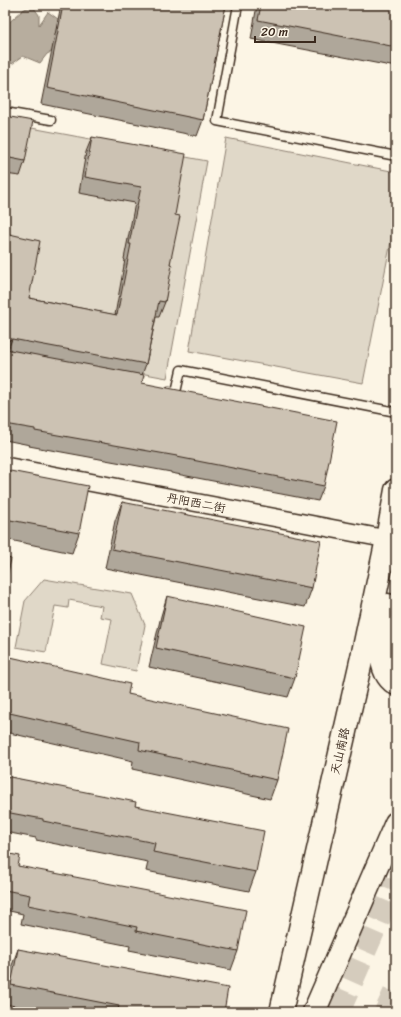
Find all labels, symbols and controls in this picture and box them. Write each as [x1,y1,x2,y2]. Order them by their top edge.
scale bar [255,18,315,44]
text: 20 m [261,21,288,43]
street label: 丹阳西二街 [164,486,228,520]
street label: 天山南路 [324,725,356,777]

